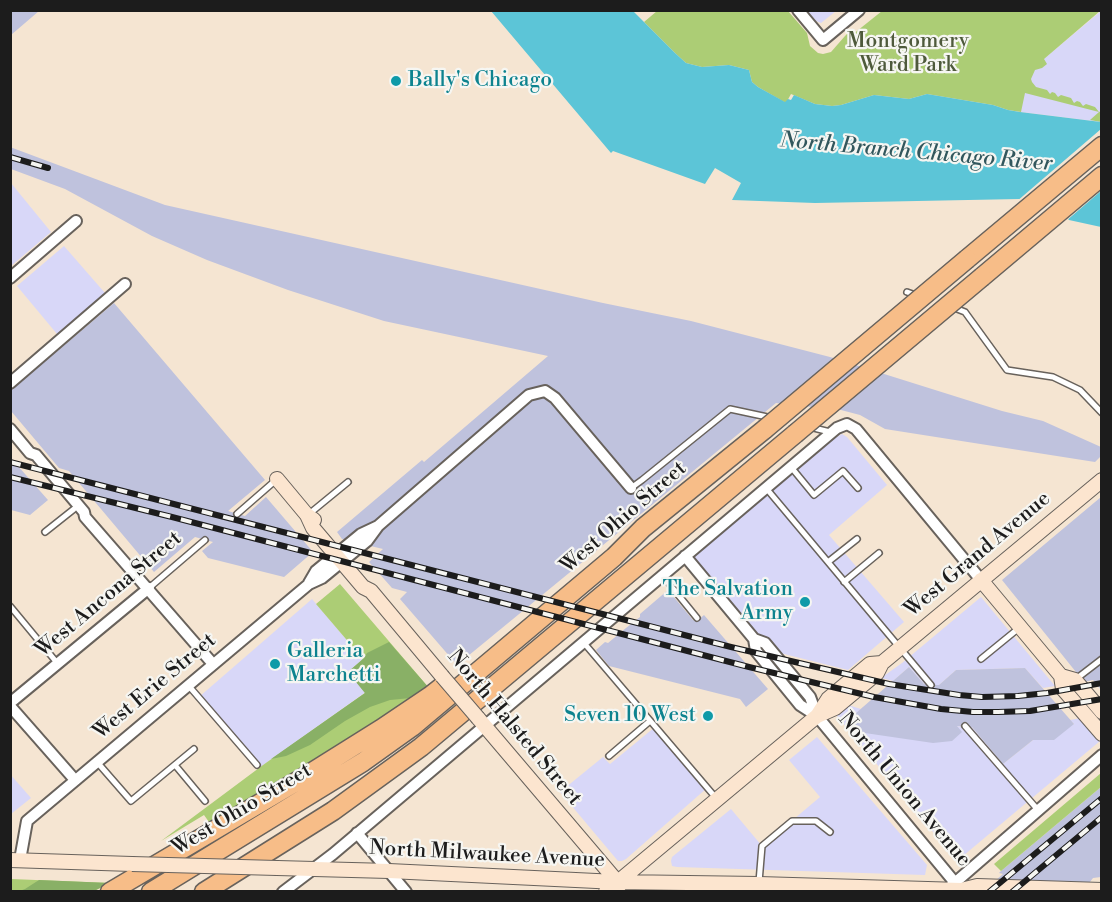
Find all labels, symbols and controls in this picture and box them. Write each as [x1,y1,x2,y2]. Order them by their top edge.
park label: Montgomery Ward Park [847,29,969,79]
place label: Bally's Chicago [408,68,552,94]
marker: Bally's Chicago [389,74,403,88]
water label: North Branch Chicago River [779,128,1053,178]
street label: West Ohio Street [556,457,692,579]
street label: West Grand Avenue [900,487,1056,623]
street label: West Ancona Street [31,526,187,664]
place label: The Salvation Army [662,577,793,627]
marker: The Salvation Army [798,595,812,609]
street label: West Erie Street [89,628,221,746]
place label: Galleria Marchetti [287,639,380,689]
street label: North Halsted Street [441,645,587,811]
marker: Galleria Marchetti [268,657,282,671]
place label: Seven 10 West [564,703,696,729]
street label: North Union Avenue [832,708,976,872]
marker: Seven 10 West [701,709,715,723]
street label: West Ohio Street [168,758,316,862]
street label: North Milwaukee Avenue [369,836,605,874]

